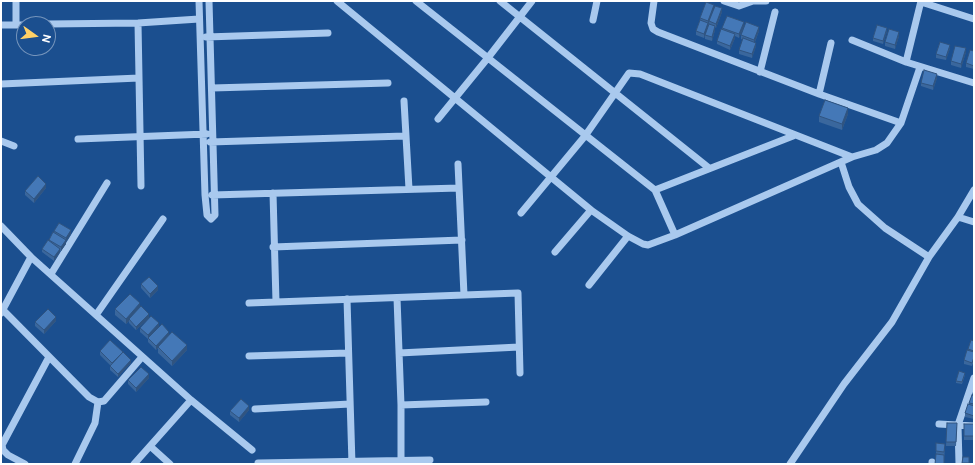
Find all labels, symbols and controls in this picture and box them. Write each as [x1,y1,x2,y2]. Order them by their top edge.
north arrow [16,16,56,56]
text: N [39,33,54,44]

